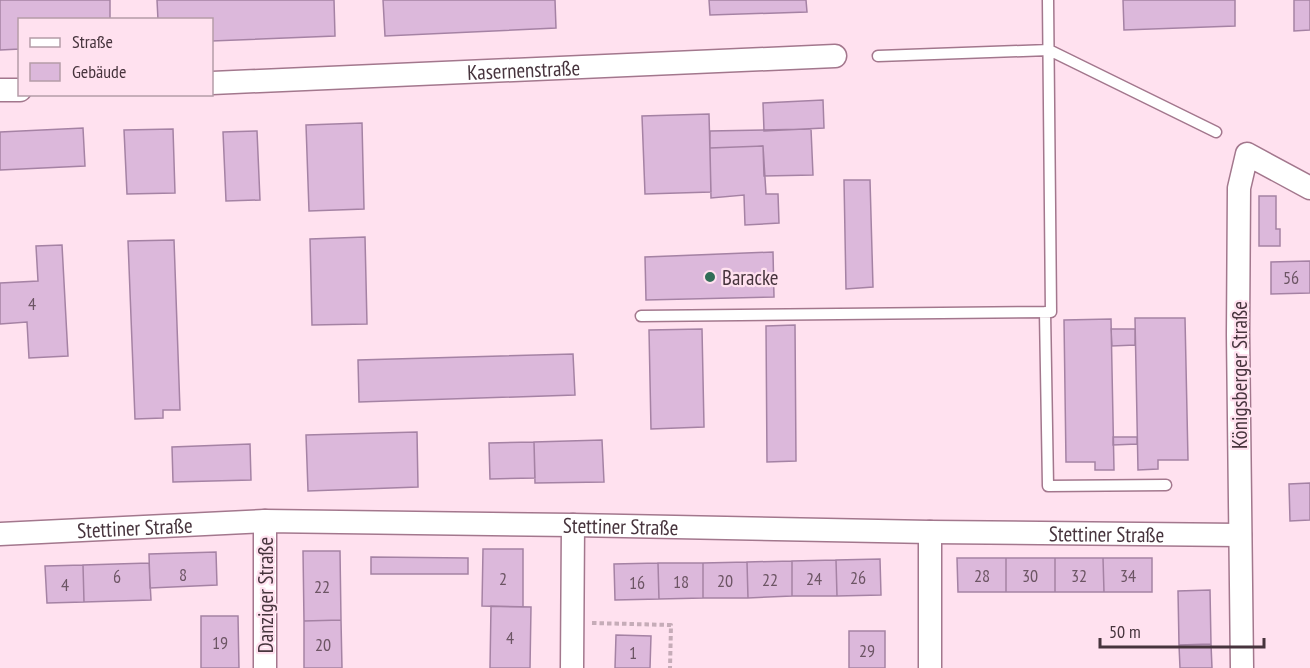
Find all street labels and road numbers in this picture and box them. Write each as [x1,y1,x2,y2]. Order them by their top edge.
street label: Kasernenstraße [467,54,581,85]
street label: Königsberger Straße [1226,301,1253,449]
street label: Stettiner Straße [77,511,193,544]
street label: Stettiner Straße [563,511,679,541]
street label: Stettiner Straße [1049,520,1164,548]
street label: Danziger Straße [252,537,279,653]

